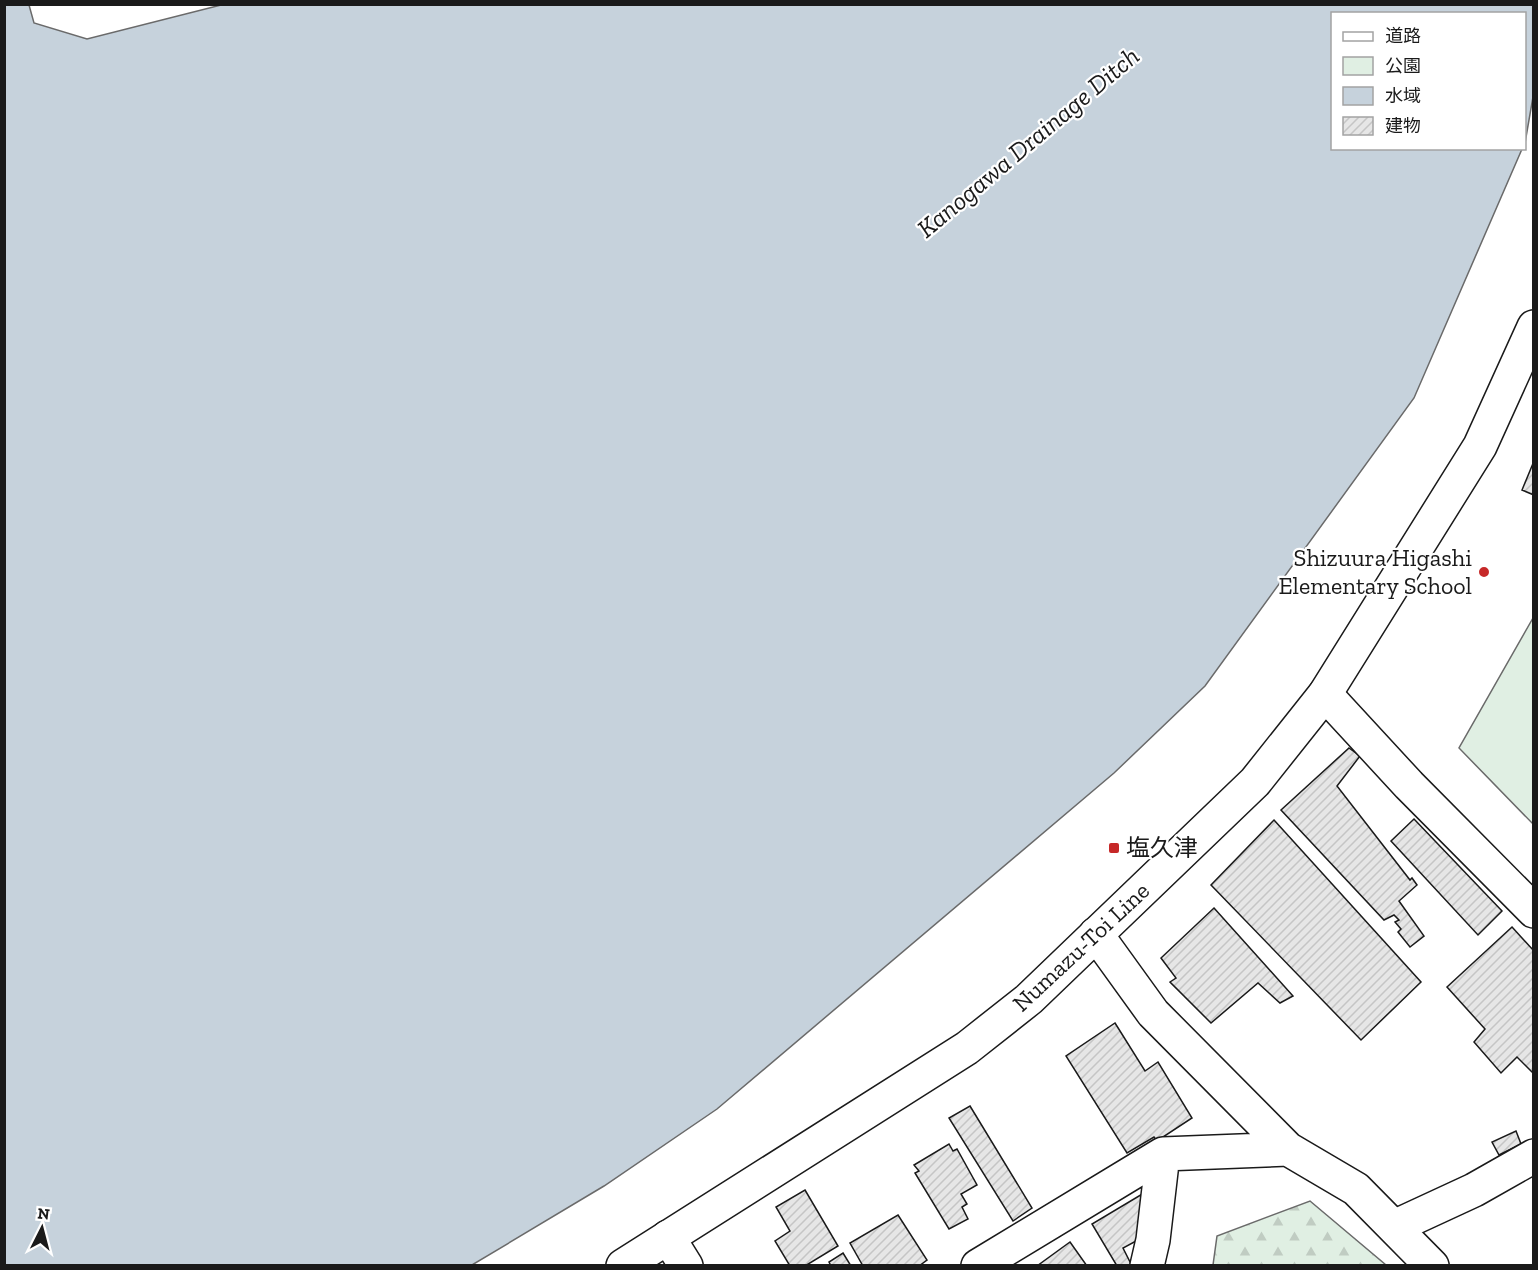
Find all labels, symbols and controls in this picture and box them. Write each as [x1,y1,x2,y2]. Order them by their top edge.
legend [1331,12,1526,150]
text: 道路 [1385,25,1421,47]
water label: Kanogawa Drainage Ditch [910,40,1146,244]
text: 公園 [1385,55,1421,77]
text: 水域 [1385,85,1421,107]
text: 建物 [1385,115,1421,137]
place label: Shizuura Higashi Elementary School [1278,543,1472,600]
marker: Shizuura Higashi Elementary School [1477,565,1491,579]
place label: 塩久津 [1126,833,1198,862]
marker: 塩久津 [1107,841,1121,855]
street label: Numazu-Toi Line [1006,876,1155,1017]
north arrow [12,1198,72,1258]
text: N [36,1203,51,1224]

